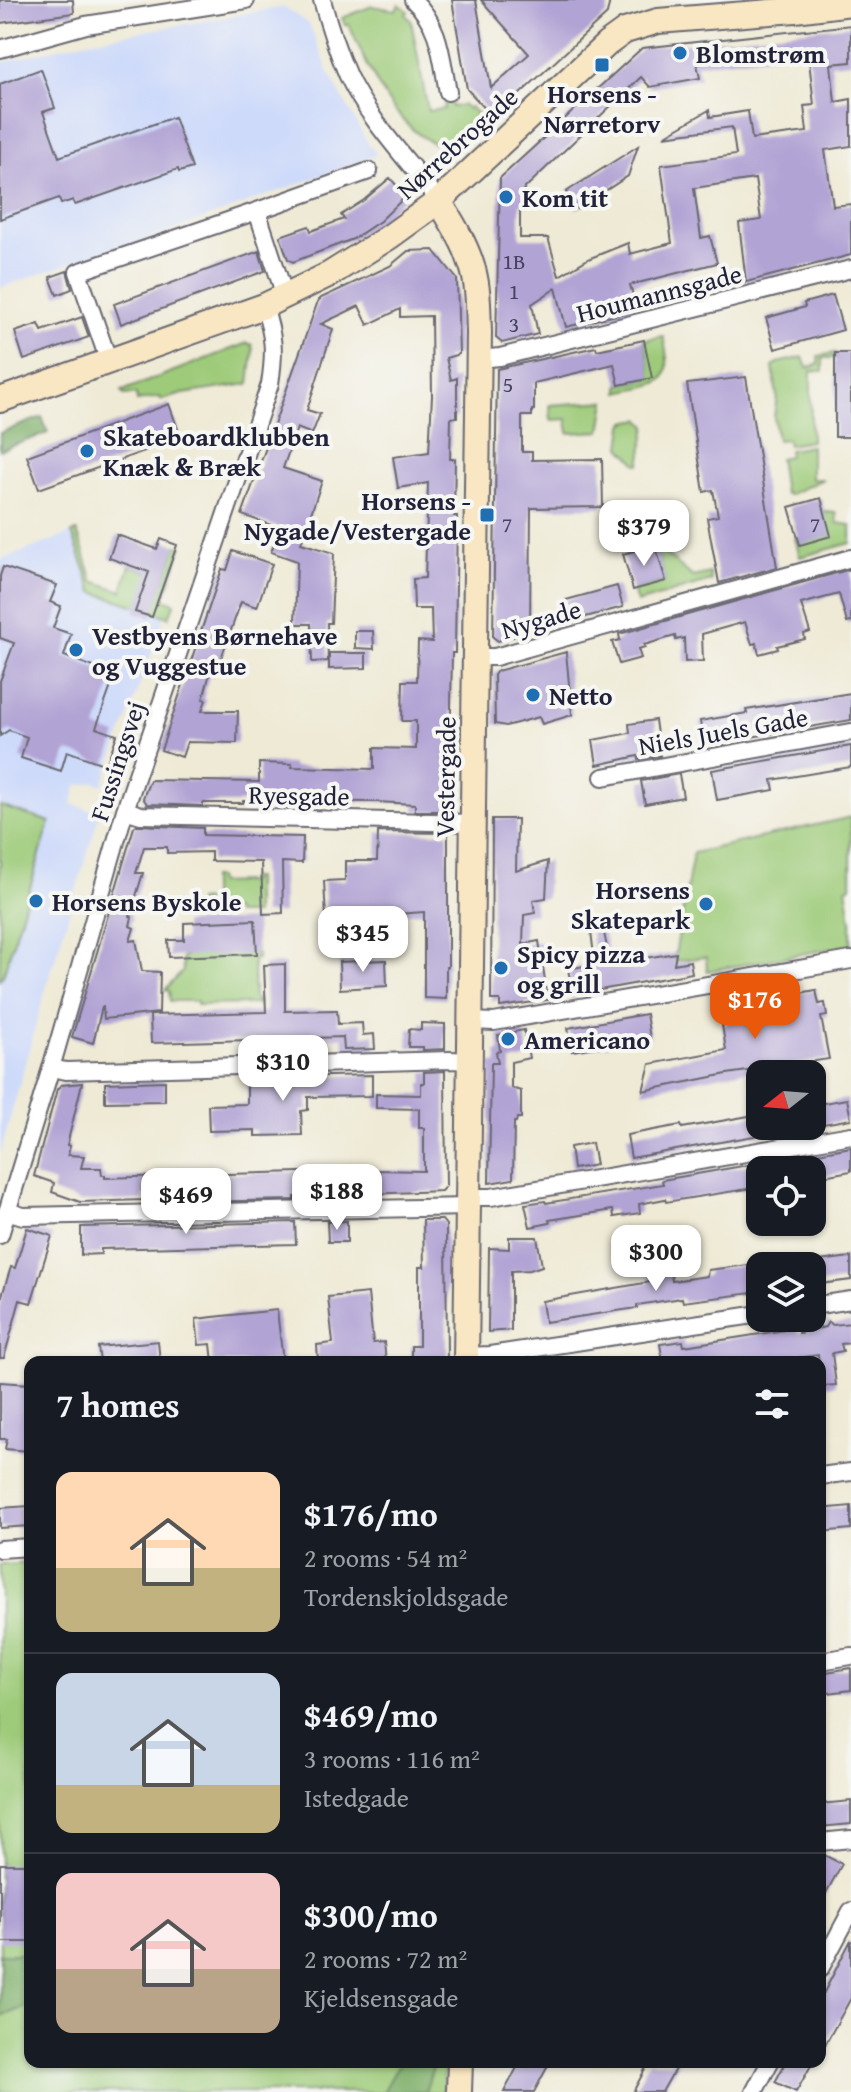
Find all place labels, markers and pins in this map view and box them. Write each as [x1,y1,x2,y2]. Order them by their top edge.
place label: Blomstrøm [696,34,826,73]
marker: Blomstrøm [671,44,689,62]
marker: Horsens - Nørretorv [593,56,611,74]
place label: Horsens - Nørretorv [544,74,661,143]
place label: Kom tit [522,178,608,217]
marker: Kom tit [497,188,515,206]
place label: Skateboardklubben Knæk & Bræk [103,417,330,486]
marker: Skateboardklubben Knæk & Bræk [78,442,96,460]
place label: Horsens - Nygade/Vestergade [244,481,471,550]
pin: $379 [597,500,691,568]
marker: Horsens - Nygade/Vestergade [478,506,496,524]
place label: Vestbyens Børnehave og Vuggestue [92,616,338,685]
marker: Vestbyens Børnehave og Vuggestue [67,641,85,659]
place label: Netto [549,676,613,715]
marker: Netto [524,686,542,704]
place label: Horsens Skatepark [571,870,690,939]
place label: Horsens Byskole [52,882,242,921]
marker: Horsens Byskole [27,892,45,910]
marker: Horsens Skatepark [697,895,715,913]
pin: $345 [316,906,410,974]
place label: Spicy pizza og grill [517,934,646,1003]
marker: Spicy pizza og grill [492,959,510,977]
pin: $176 [708,973,802,1041]
place label: Americano [524,1020,650,1059]
marker: Americano [499,1030,517,1048]
pin: $310 [236,1035,330,1103]
pin: $188 [290,1164,384,1232]
pin: $469 [139,1168,233,1236]
pin: $300 [609,1225,703,1293]

